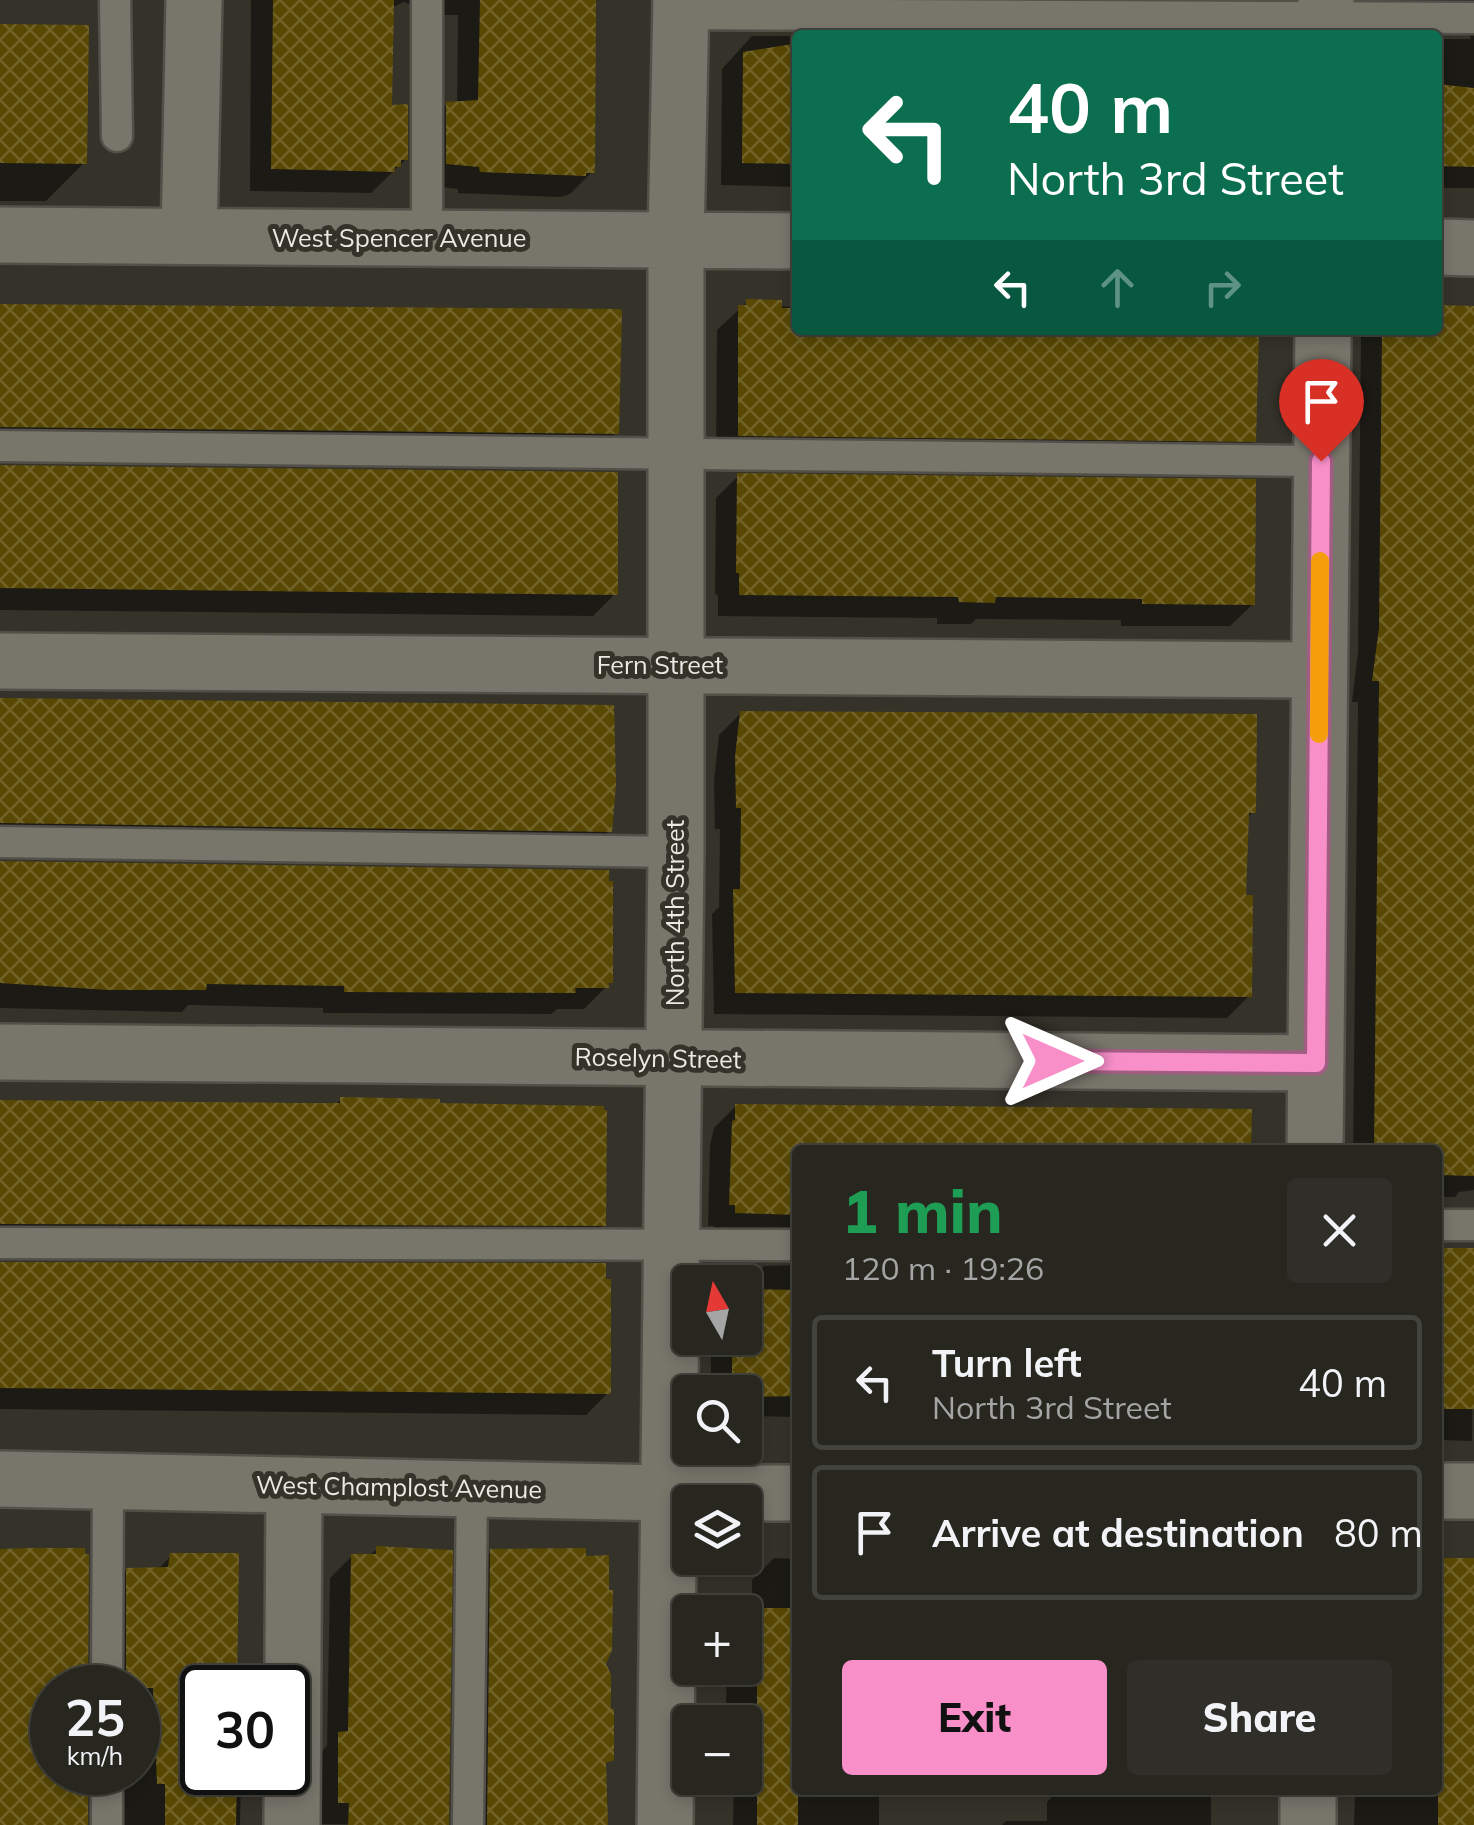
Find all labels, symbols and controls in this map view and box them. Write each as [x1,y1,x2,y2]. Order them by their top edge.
text: 40 m [1007,63,1173,151]
icon: left [842,70,972,200]
text: North 3rd Street [1007,150,1344,206]
street label: West Spencer Avenue [272,222,526,253]
icon: left [985,260,1040,315]
icon: ahead [1090,260,1145,315]
icon: right [1195,260,1250,315]
pin [1279,359,1364,462]
icon: arrive [1294,374,1349,429]
street label: Fern Street [597,649,724,680]
street label: North 4th Street [659,819,690,1006]
position arrow [1000,1009,1104,1113]
street label: Roselyn Street [574,1041,742,1074]
text: 1 min [842,1173,1003,1248]
button: close [1287,1178,1392,1283]
text: 120 m · 19:26 [842,1248,1044,1288]
north arrow [672,1265,762,1355]
map controls [672,1265,762,1795]
text: Turn left [932,1339,1082,1387]
icon: left [847,1355,902,1410]
text: 40 m [1298,1359,1387,1407]
button: search [672,1375,762,1465]
text: North 3rd Street [932,1387,1172,1427]
street label: West Champlost Avenue [256,1469,542,1504]
button: layers [672,1485,762,1575]
icon: arrive [847,1505,902,1560]
text: Arrive at destination [932,1509,1304,1557]
text: 80 m [1334,1509,1423,1557]
button: + [672,1595,762,1685]
button: Exit [842,1660,1107,1775]
button: Share [1127,1660,1392,1775]
speed limit sign: 30 [180,1665,310,1795]
text: 25 [65,1686,125,1749]
button: − [672,1705,762,1795]
text: km/h [67,1740,123,1771]

